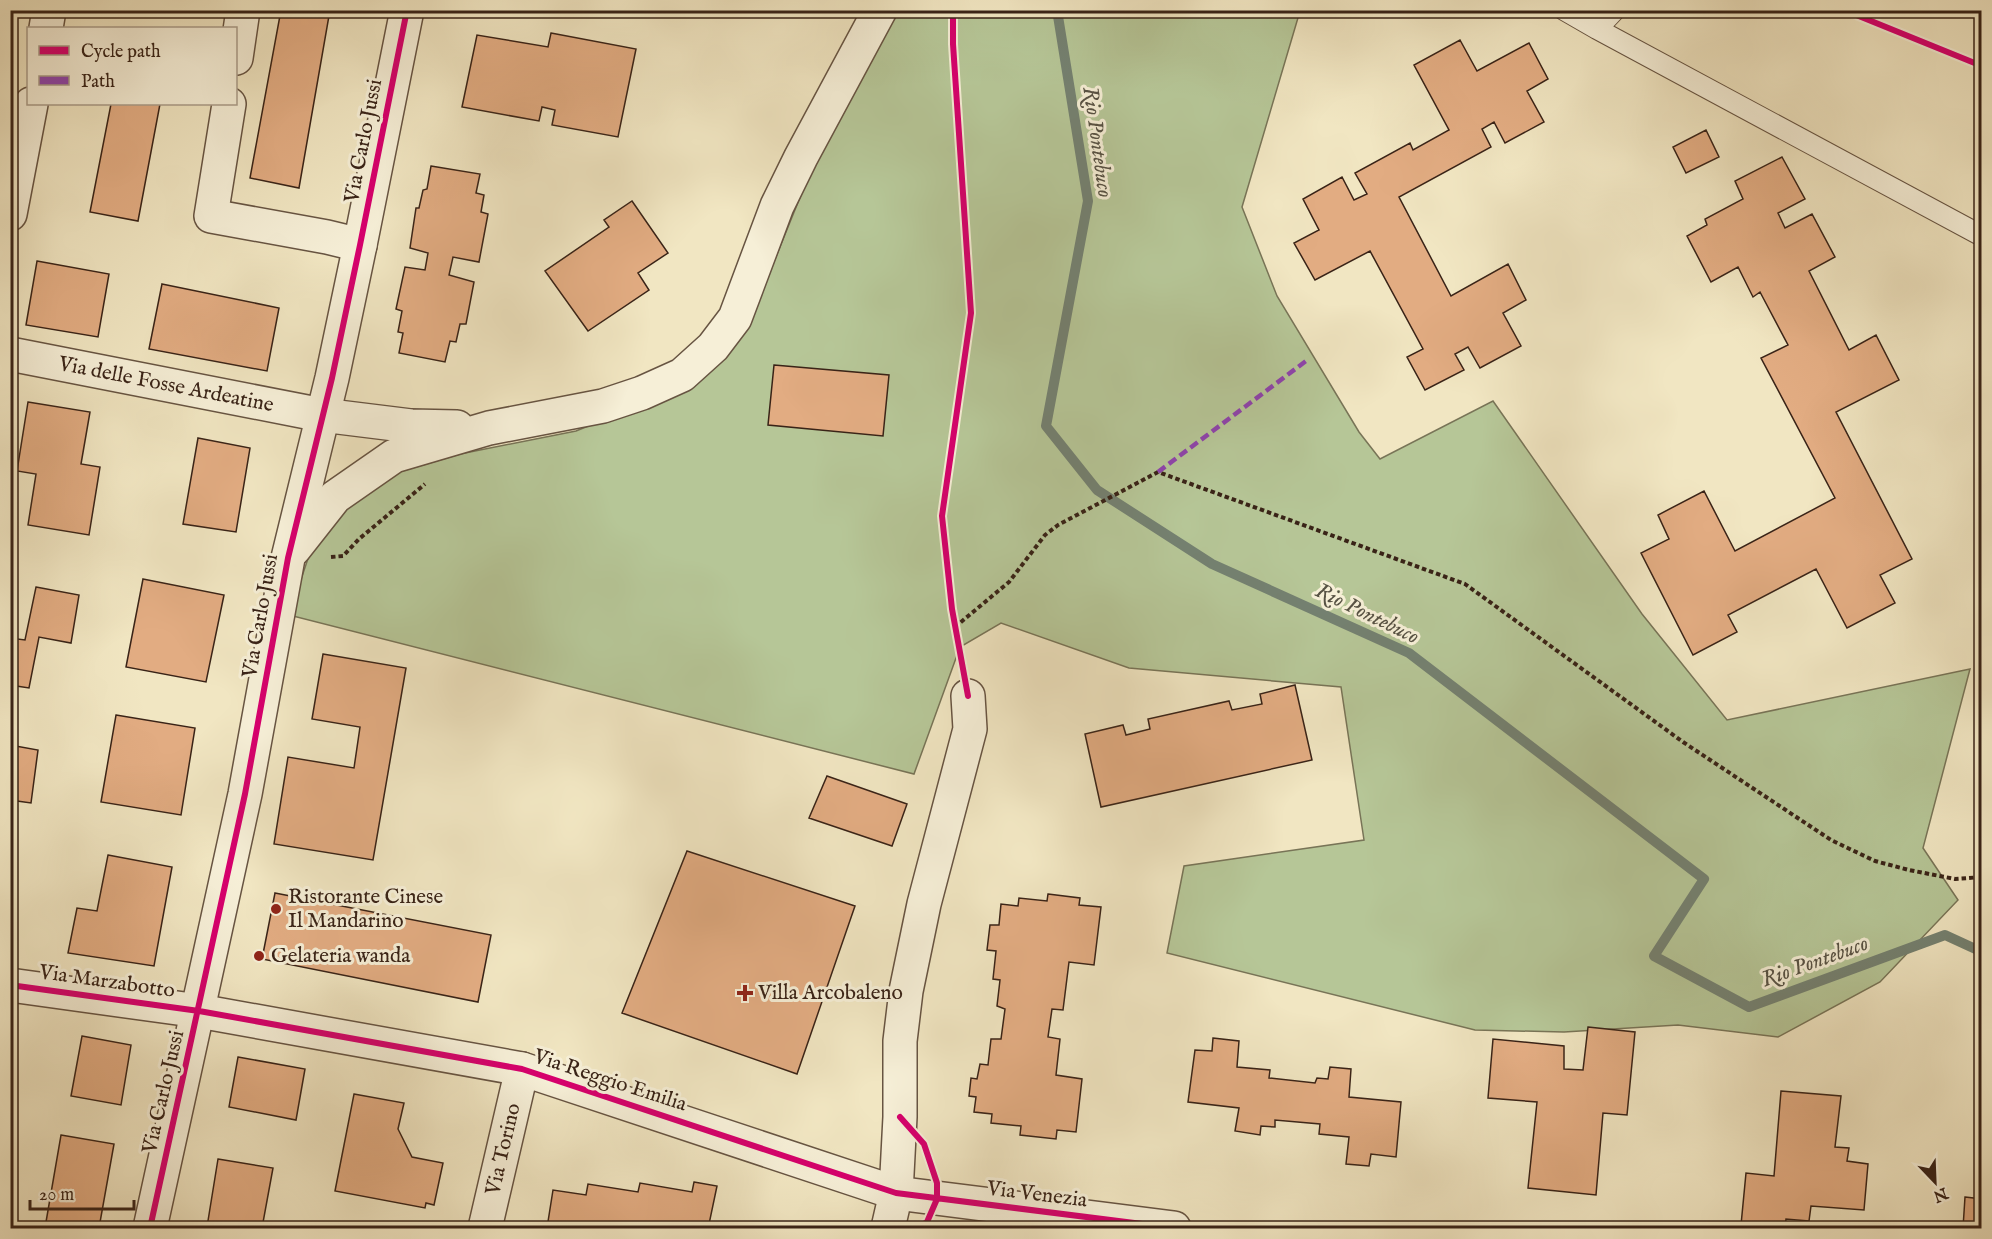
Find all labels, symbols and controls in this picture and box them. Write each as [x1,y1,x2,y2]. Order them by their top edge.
legend [27,27,237,105]
text: Cycle path [81,41,161,64]
text: Path [81,71,115,94]
street label: Via Carlo Jussi [339,77,389,206]
water label: Rio Pontebuco [1075,85,1119,199]
street label: Via delle Fosse Ardeatine [55,350,276,419]
street label: Via Carlo Jussi [237,552,285,681]
water label: Rio Pontebuco [1311,577,1423,651]
place label: Ristorante Cinese Il Mandarino [288,884,443,935]
marker: Ristorante Cinese Il Mandarino [269,902,283,916]
water label: Rio Pontebuco [1758,930,1872,994]
place label: Gelateria wanda [271,943,411,970]
marker: Gelateria wanda [252,949,266,963]
street label: Via Marzabotto [37,959,176,1005]
place label: Villa Arcobaleno [757,980,903,1007]
marker: Villa Arcobaleno [736,984,754,1002]
street label: Via Carlo Jussi [136,1028,191,1157]
street label: Via Reggio Emilia [529,1043,691,1119]
street label: Via Torino [479,1100,527,1199]
north arrow [1905,1152,1965,1212]
scale bar [30,1173,134,1211]
street label: Via Venezia [984,1175,1089,1215]
text: N [1930,1182,1951,1206]
text: 20 m [39,1184,74,1207]

